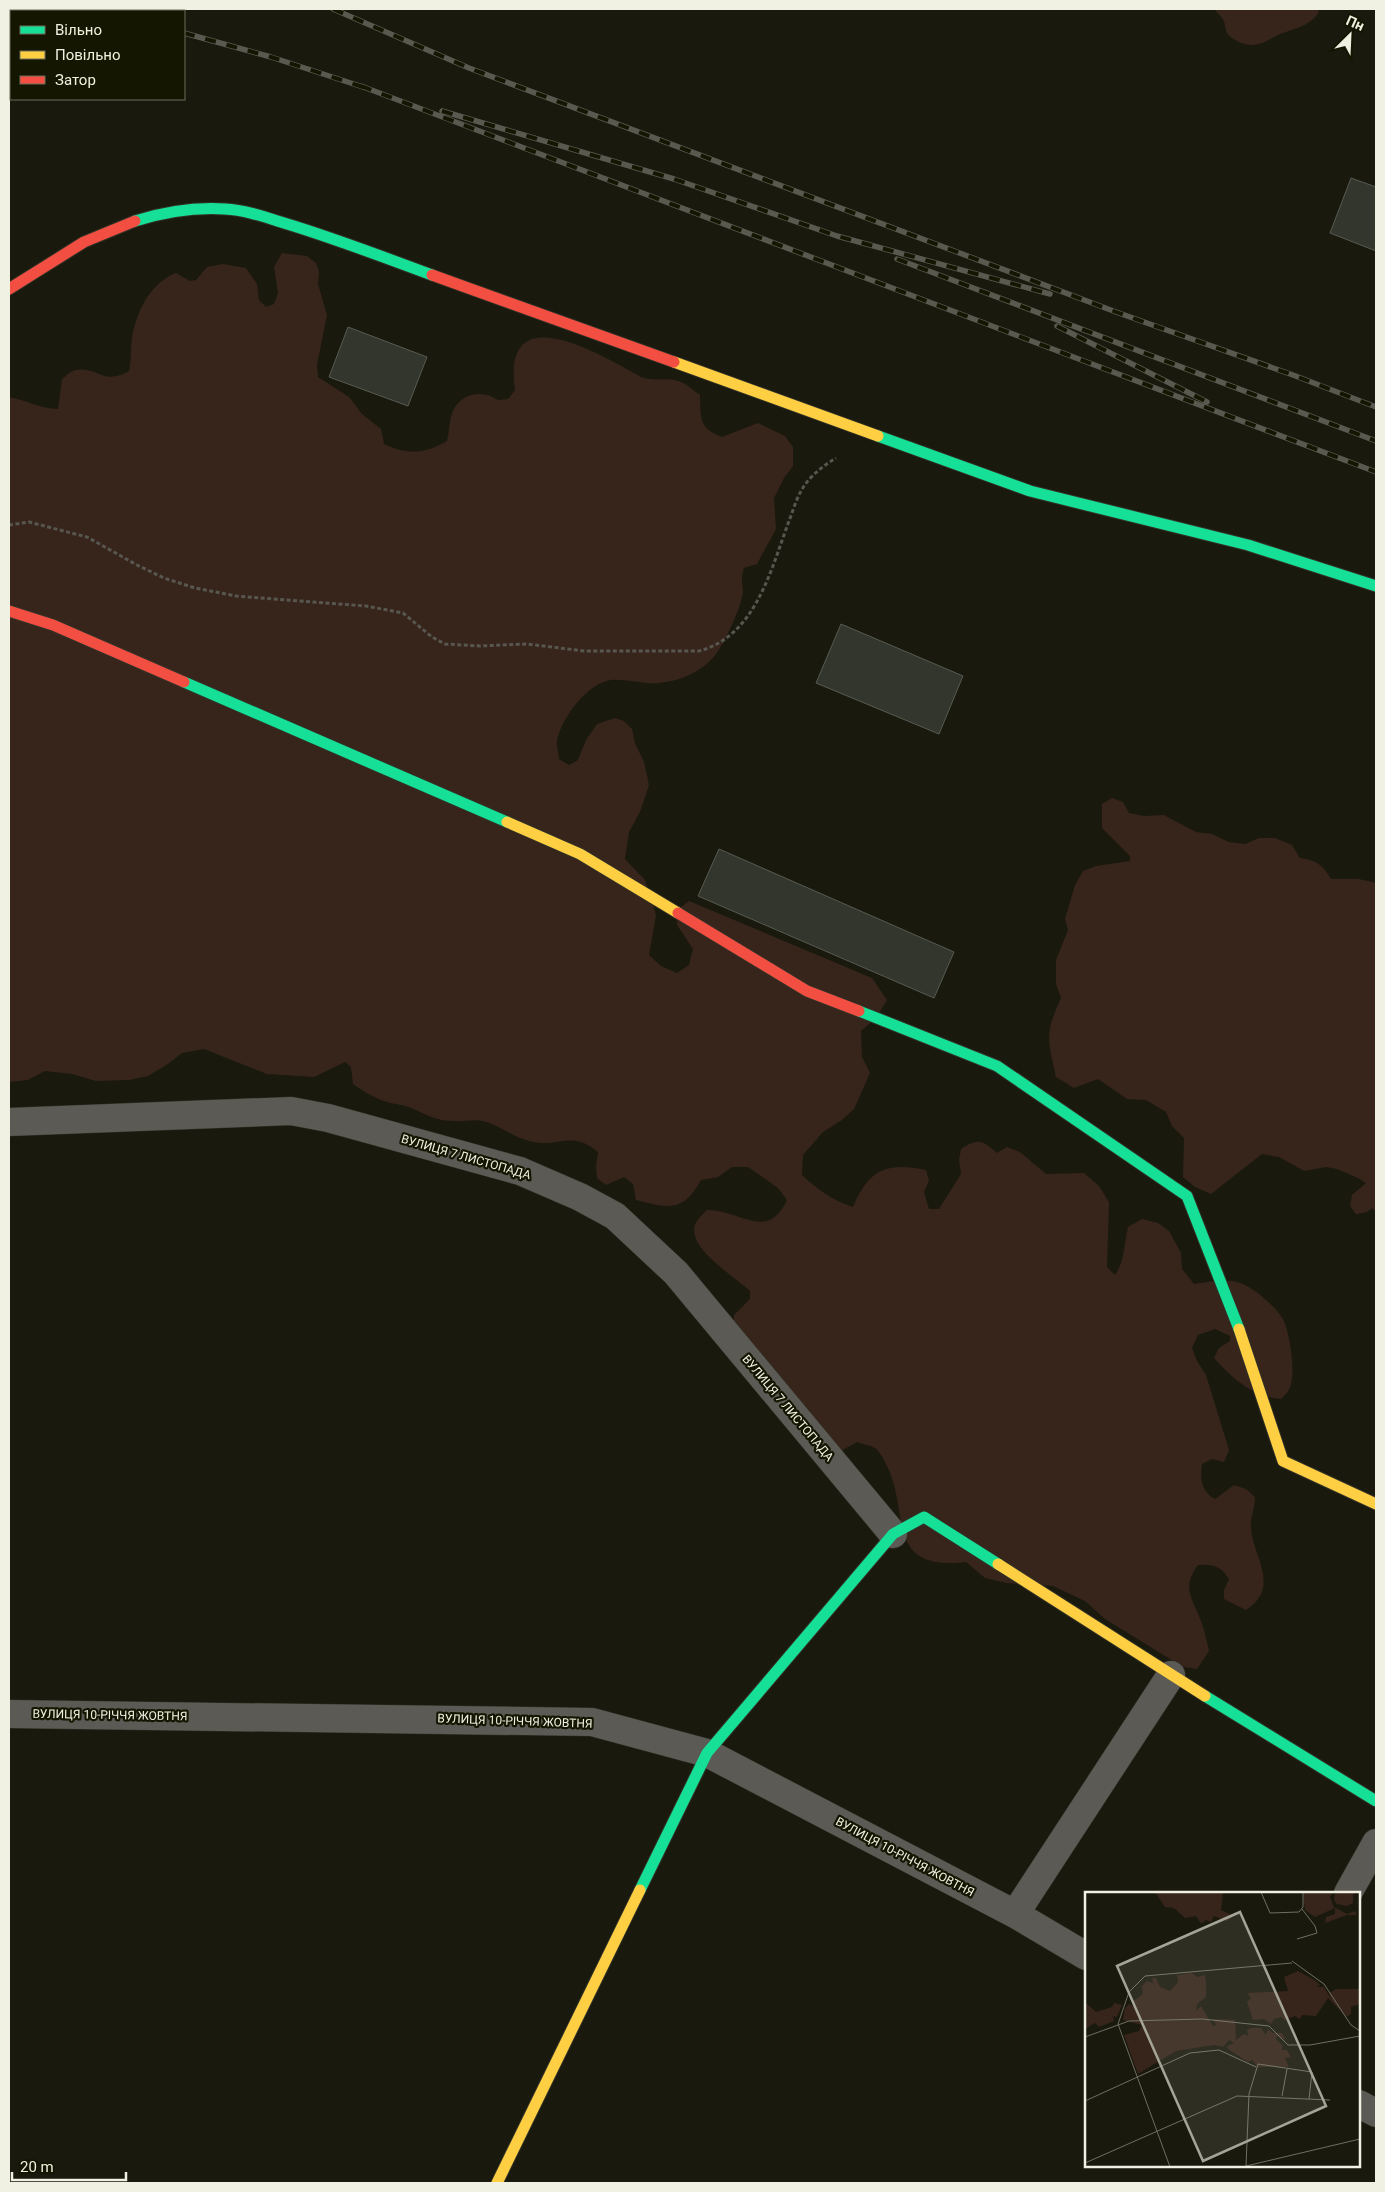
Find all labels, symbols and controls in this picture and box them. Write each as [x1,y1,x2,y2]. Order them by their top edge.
legend [10,10,185,100]
north arrow [1325,10,1375,60]
text: Пн [1344,12,1367,34]
text: Вільно [55,21,102,39]
text: Повільно [55,46,121,64]
text: Затор [55,71,96,89]
street label: ВУЛИЦЯ 7 ЛИСТОПАДА [400,1132,533,1182]
street label: ВУЛИЦЯ 7 ЛИСТОПАДА [740,1352,837,1464]
street label: ВУЛИЦЯ 10-РІЧЧЯ ЖОВТНЯ [32,1707,188,1723]
street label: ВУЛИЦЯ 10-РІЧЧЯ ЖОВТНЯ [437,1711,593,1731]
street label: ВУЛИЦЯ 10-РІЧЧЯ ЖОВТНЯ [833,1814,977,1900]
inset map [1085,1892,1360,2167]
scale bar [12,2150,126,2182]
text: 20 m [20,2158,54,2176]

